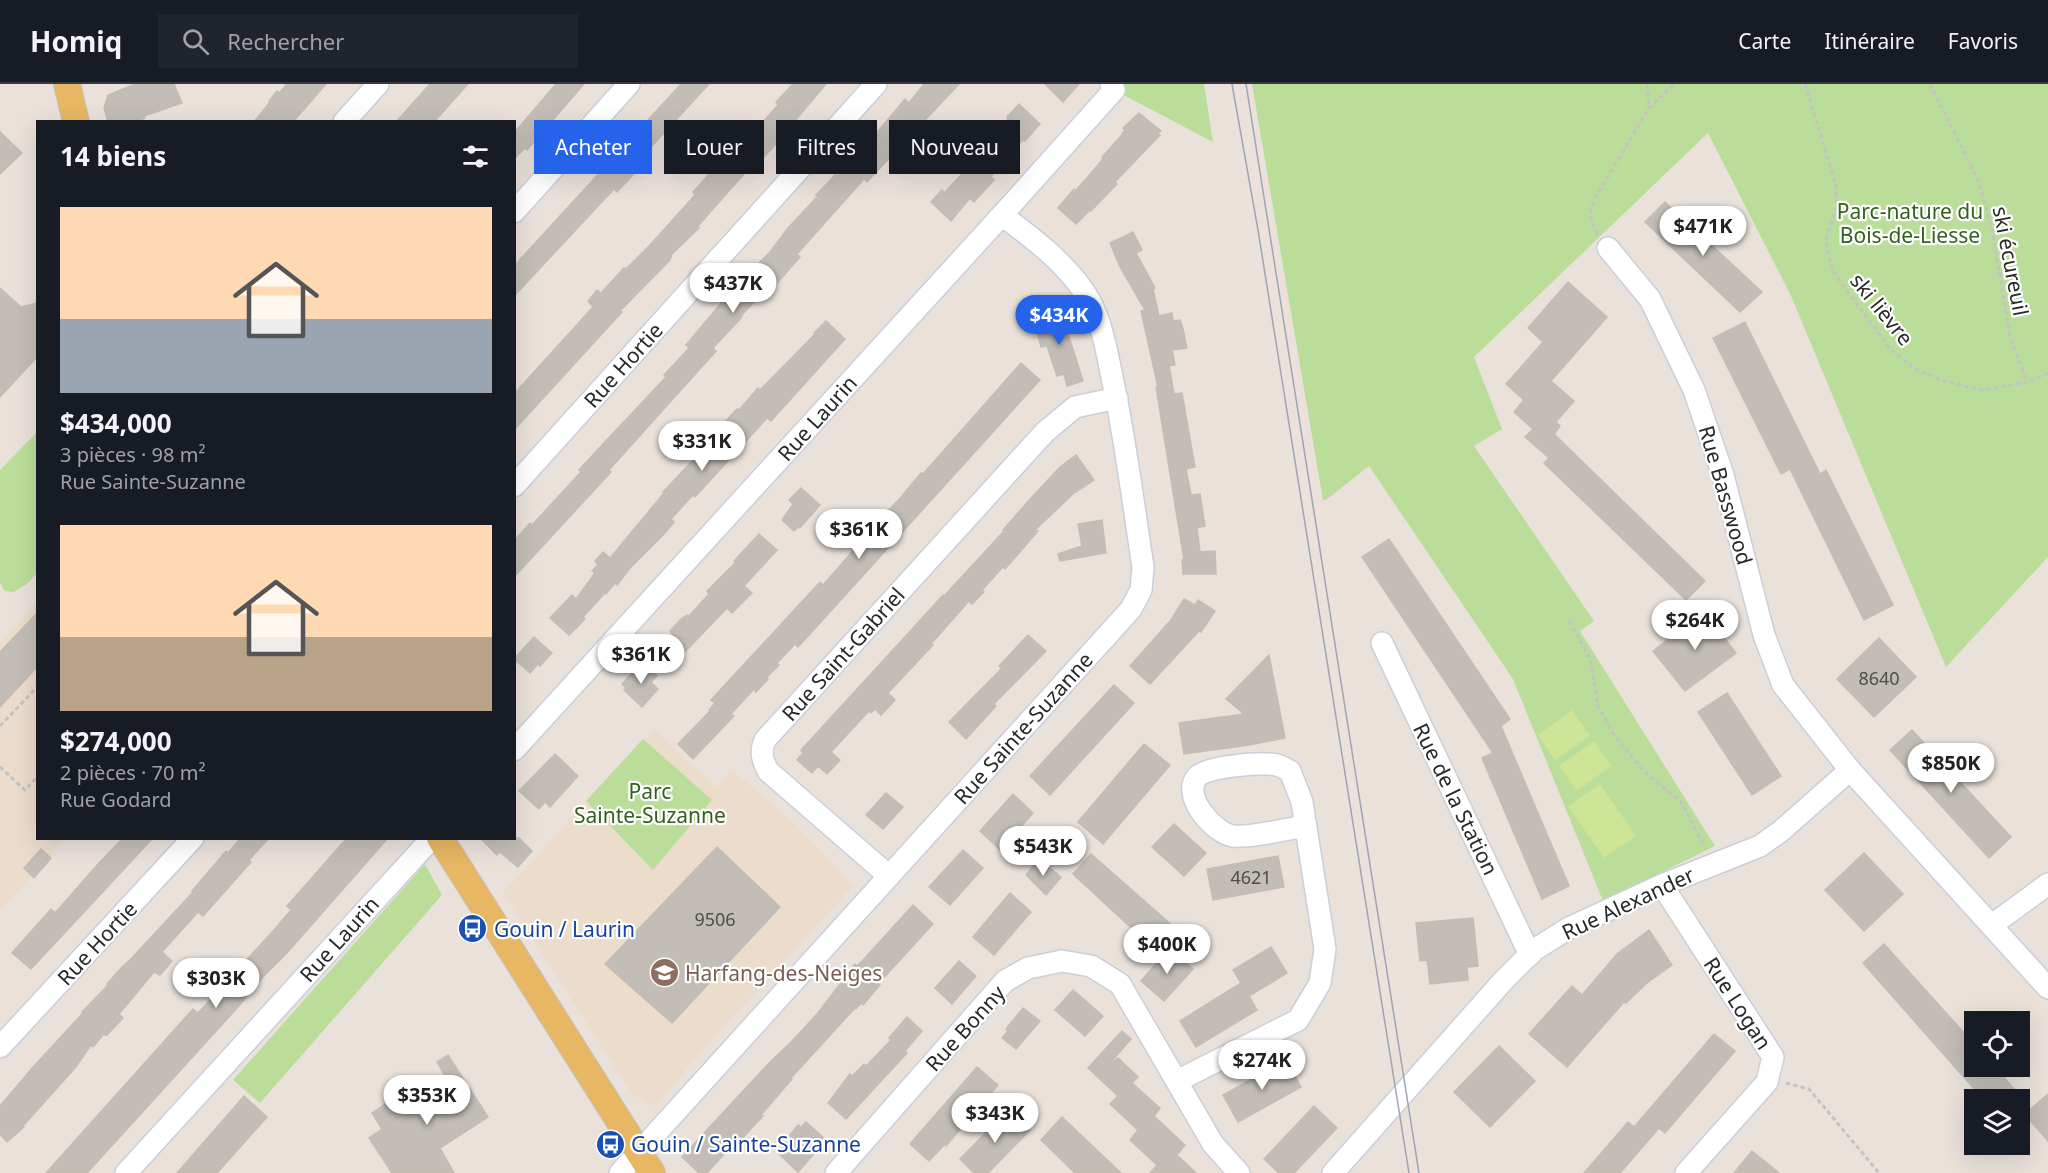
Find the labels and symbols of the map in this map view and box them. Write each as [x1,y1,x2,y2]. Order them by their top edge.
park label: Parc-nature du Bois-de-Liesse [1837,197,1983,249]
street label: ski écureuil [1987,204,2035,318]
pin: $471K [1661,206,1745,257]
pin: $437K [691,263,775,314]
street label: ski lièvre [1844,267,1920,351]
pin: $434K [1017,295,1101,346]
street label: Rue Hortie [577,317,669,413]
street label: Rue Laurin [771,369,863,467]
pin: $331K [660,421,744,472]
street label: Rue Basswood [1693,422,1759,568]
pin: $361K [817,509,901,560]
street label: Rue Saint-Gabriel [775,581,911,727]
pin: $264K [1653,600,1737,651]
pin: $361K [599,634,683,685]
street label: Rue Sainte-Suzanne [947,646,1099,810]
house number: 8640 [1858,666,1900,690]
street label: Rue de la Station [1407,718,1505,880]
pin: $850K [1909,743,1993,794]
park label: Parc Sainte-Suzanne [574,777,726,829]
pin: $543K [1001,826,1085,877]
street label: Rue Alexander [1557,860,1699,946]
house number: 4621 [1230,865,1272,889]
street label: Rue Laurin [293,890,385,988]
street label: Rue Hortie [51,895,143,991]
house number: 9506 [694,907,736,931]
bus stop icon: Gouin / Laurin [457,913,489,945]
place label: Gouin / Laurin [494,915,635,943]
pin: $400K [1125,924,1209,975]
street label: Rue Logan [1698,951,1778,1055]
school or university icon: Harfang-des-Neiges [648,957,680,989]
pin: $303K [174,958,258,1009]
place label: Harfang-des-Neiges [685,959,882,987]
street label: Rue Bonny [919,979,1011,1077]
pin: $274K [1220,1040,1304,1091]
pin: $353K [385,1075,469,1126]
pin: $343K [953,1093,1037,1144]
bus stop icon: Gouin / Sainte-Suzanne [594,1128,626,1160]
place label: Gouin / Sainte-Suzanne [631,1130,861,1158]

